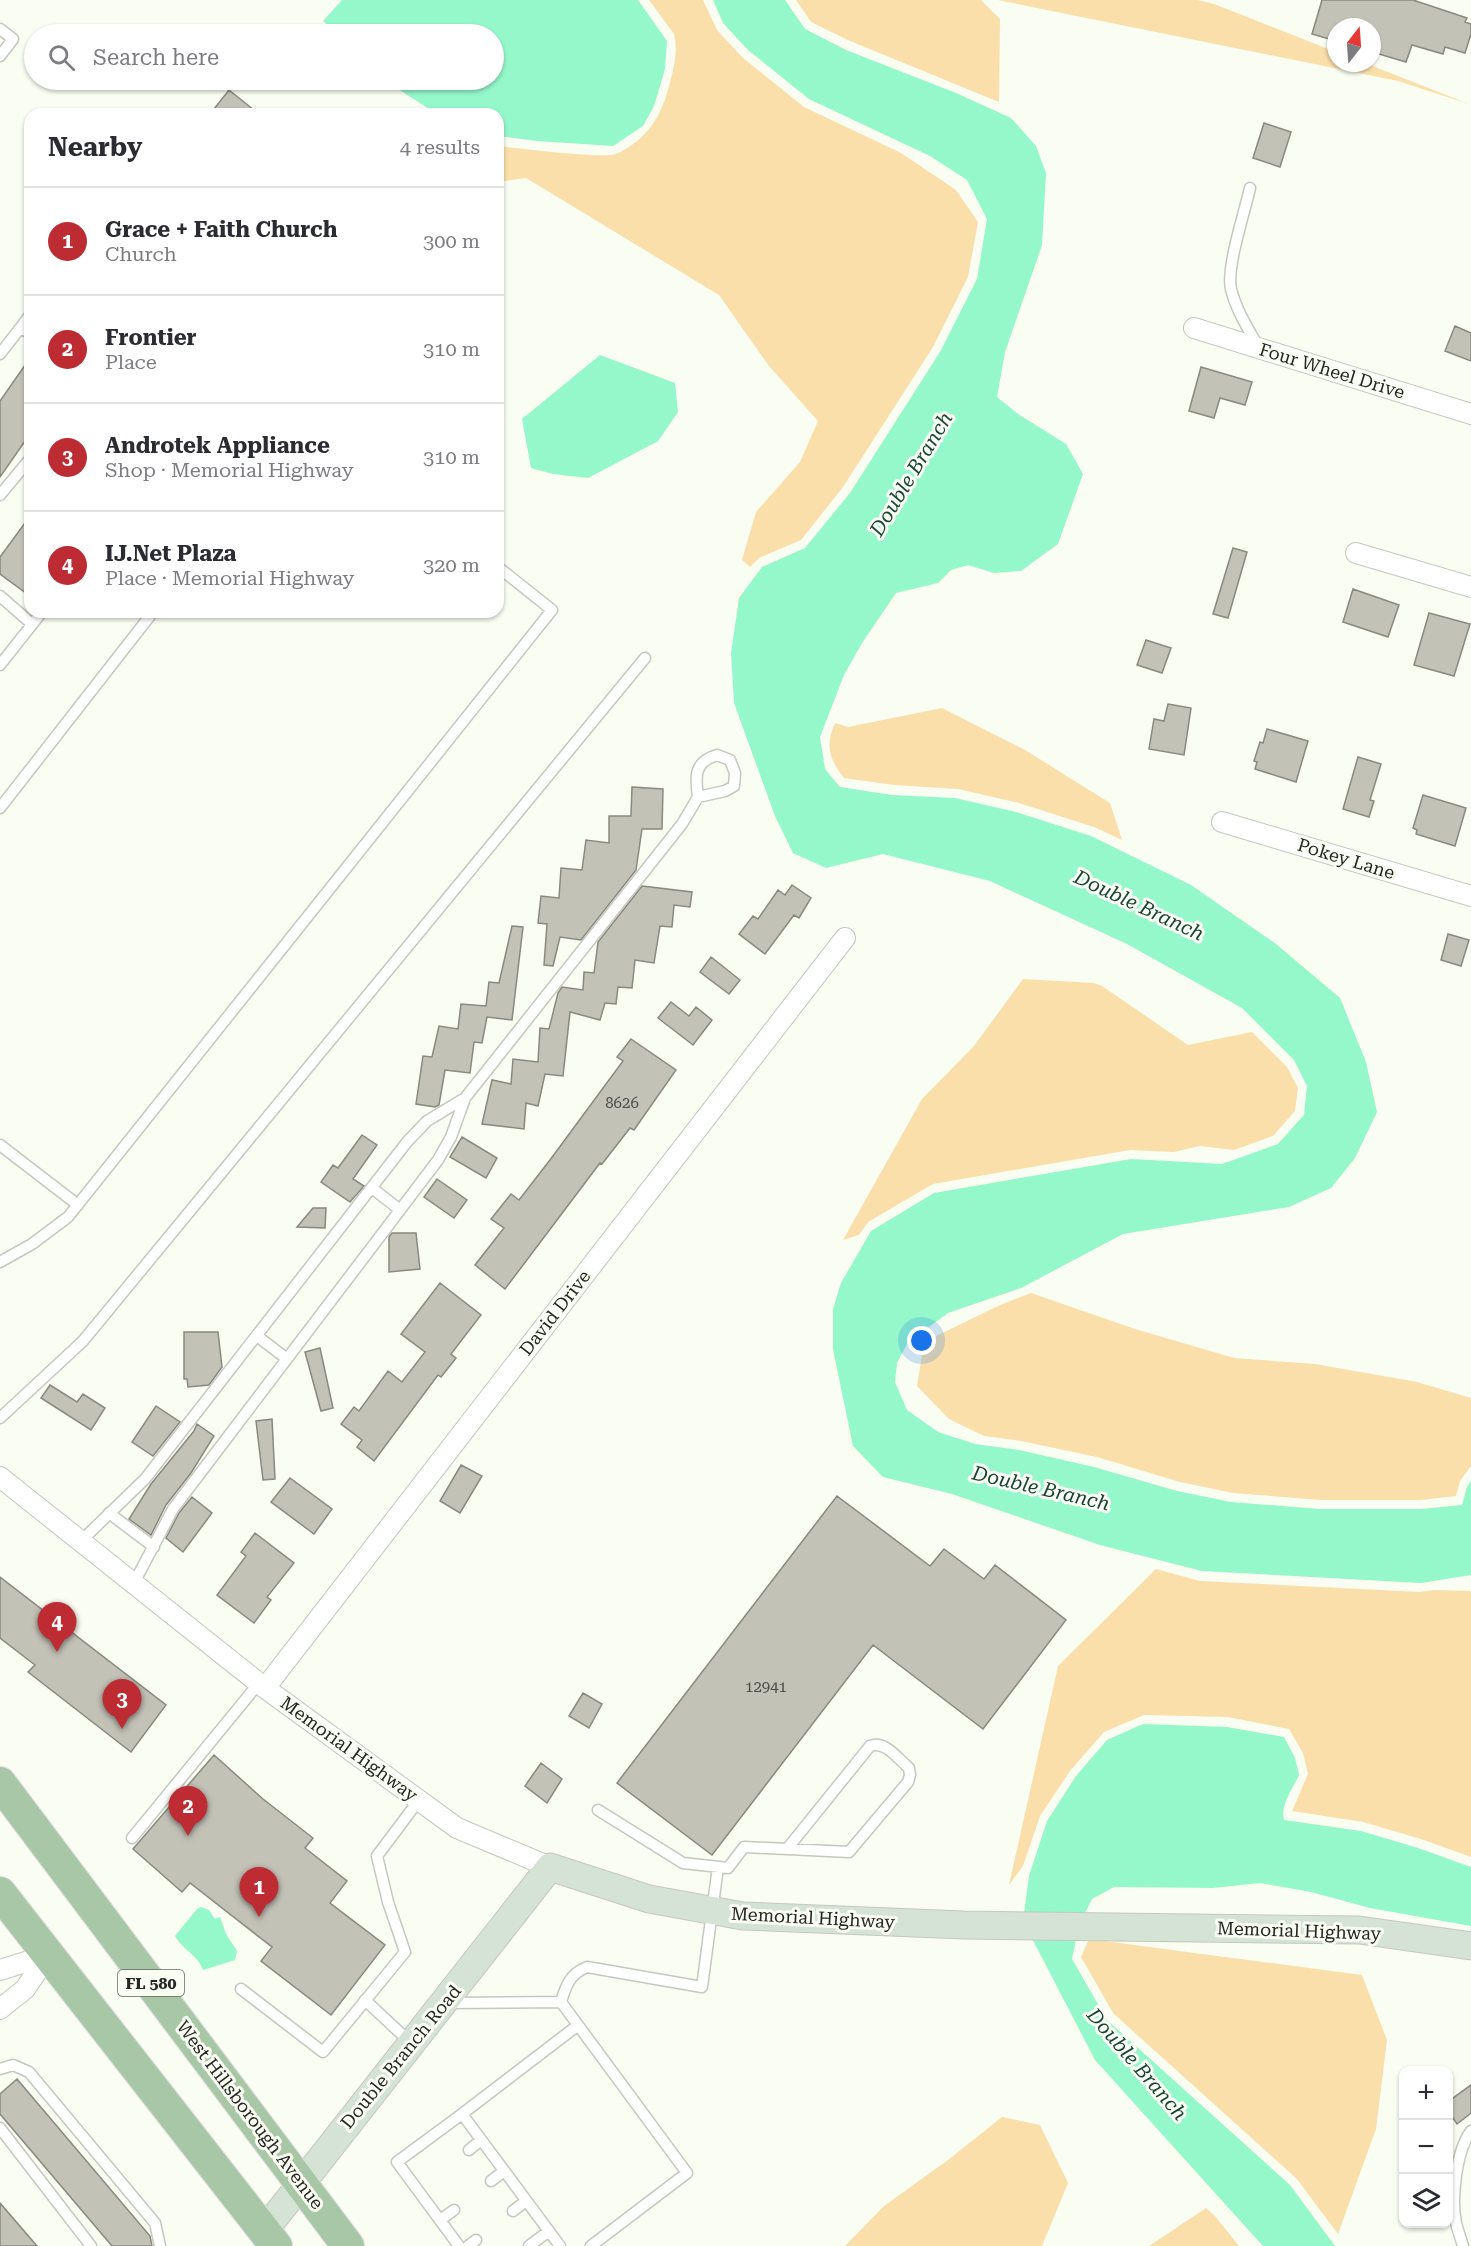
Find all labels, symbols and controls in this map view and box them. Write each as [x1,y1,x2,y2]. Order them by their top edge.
north arrow [1327,18,1381,72]
search box [24,24,504,90]
icon: search [45,41,78,74]
text: Search here [93,45,219,70]
text: Nearby [48,132,142,162]
text: 4 results [400,135,480,159]
text: Grace + Faith Church [105,217,337,242]
text: 1 [62,229,73,253]
text: 300 m [423,229,480,253]
text: Church [105,242,177,266]
text: Frontier [105,325,197,350]
text: 2 [62,337,73,361]
text: 310 m [423,337,480,361]
street label: Four Wheel Drive [1257,338,1408,403]
text: Place [105,350,157,374]
water label: Double Branch [864,408,957,541]
text: Androtek Appliance [105,433,330,458]
text: 3 [62,445,73,469]
text: 310 m [423,445,480,469]
text: Shop · Memorial Highway [105,458,353,482]
text: IJ.Net Plaza [105,541,236,566]
text: 4 [62,553,73,577]
text: 320 m [423,553,480,577]
text: Place · Memorial Highway [105,566,354,590]
street label: Pokey Lane [1295,834,1397,883]
water label: Double Branch [1069,864,1208,946]
house number: 8626 [605,1094,639,1112]
street label: David Drive [515,1266,594,1360]
your location [907,1326,936,1355]
water label: Double Branch [969,1460,1112,1515]
pin: 4 [38,1602,76,1652]
house number: 12941 [745,1678,787,1696]
pin: 3 [102,1680,142,1729]
street label: Memorial Highway [277,1692,422,1806]
pin: 2 [168,1786,207,1836]
pin: 1 [240,1868,278,1917]
street label: Memorial Highway [730,1903,896,1932]
street label: Memorial Highway [1217,1917,1382,1944]
road number: FL 580 [118,1970,184,1996]
street label: Double Branch Road [336,1980,465,2133]
water label: Double Branch [1081,2002,1192,2125]
street label: West Hillsborough Avenue [173,2016,328,2213]
map controls [1399,2066,1453,2228]
button: + [1399,2066,1453,2120]
button: − [1399,2120,1453,2174]
button: layers [1399,2174,1453,2228]

